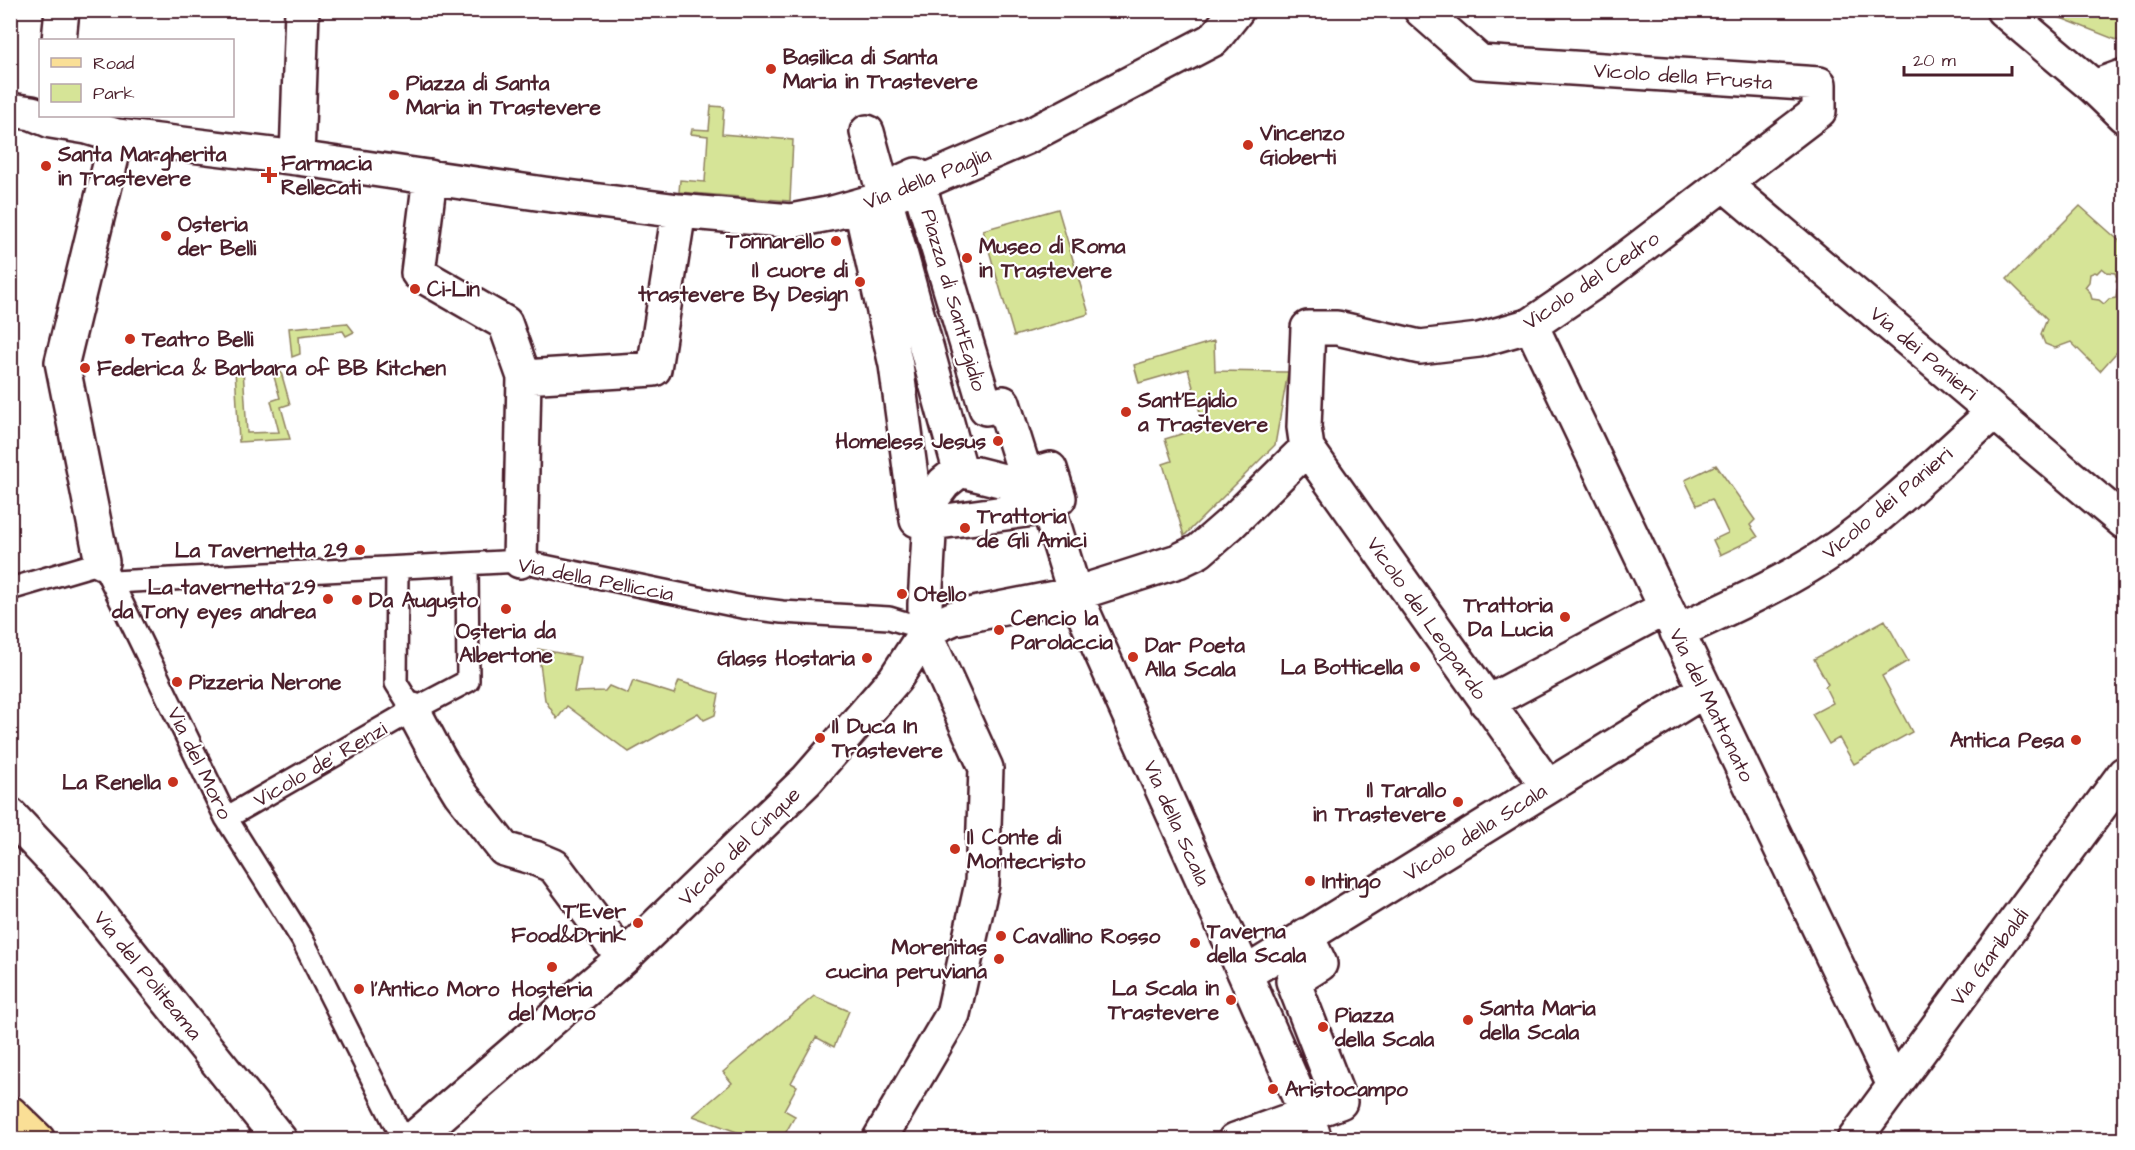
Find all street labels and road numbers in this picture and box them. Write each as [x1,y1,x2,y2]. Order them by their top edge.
street label: Vicolo della Frusta [1593,56,1774,97]
street label: Via della Paglia [859,140,996,219]
street label: Piazza di Sant'Egidio [912,206,993,395]
street label: Vicolo del Cedro [1517,224,1666,337]
street label: Via dei Panieri [1863,300,1984,407]
street label: Vicolo dei Panieri [1816,440,1959,567]
street label: Vicolo del Leopardo [1359,531,1494,706]
street label: Via della Pelliccia [515,550,677,609]
street label: Via del Mattonato [1662,624,1761,787]
street label: Via del Moro [160,702,239,825]
street label: Vicolo de' Renzi [248,715,392,814]
street label: Via della Scala [1136,756,1217,891]
street label: Vicolo della Scala [1398,776,1553,888]
street label: Vicolo del Cinque [672,780,807,912]
street label: Via Garibaldi [1943,903,2036,1012]
street label: Via del Politeama [86,905,209,1046]

